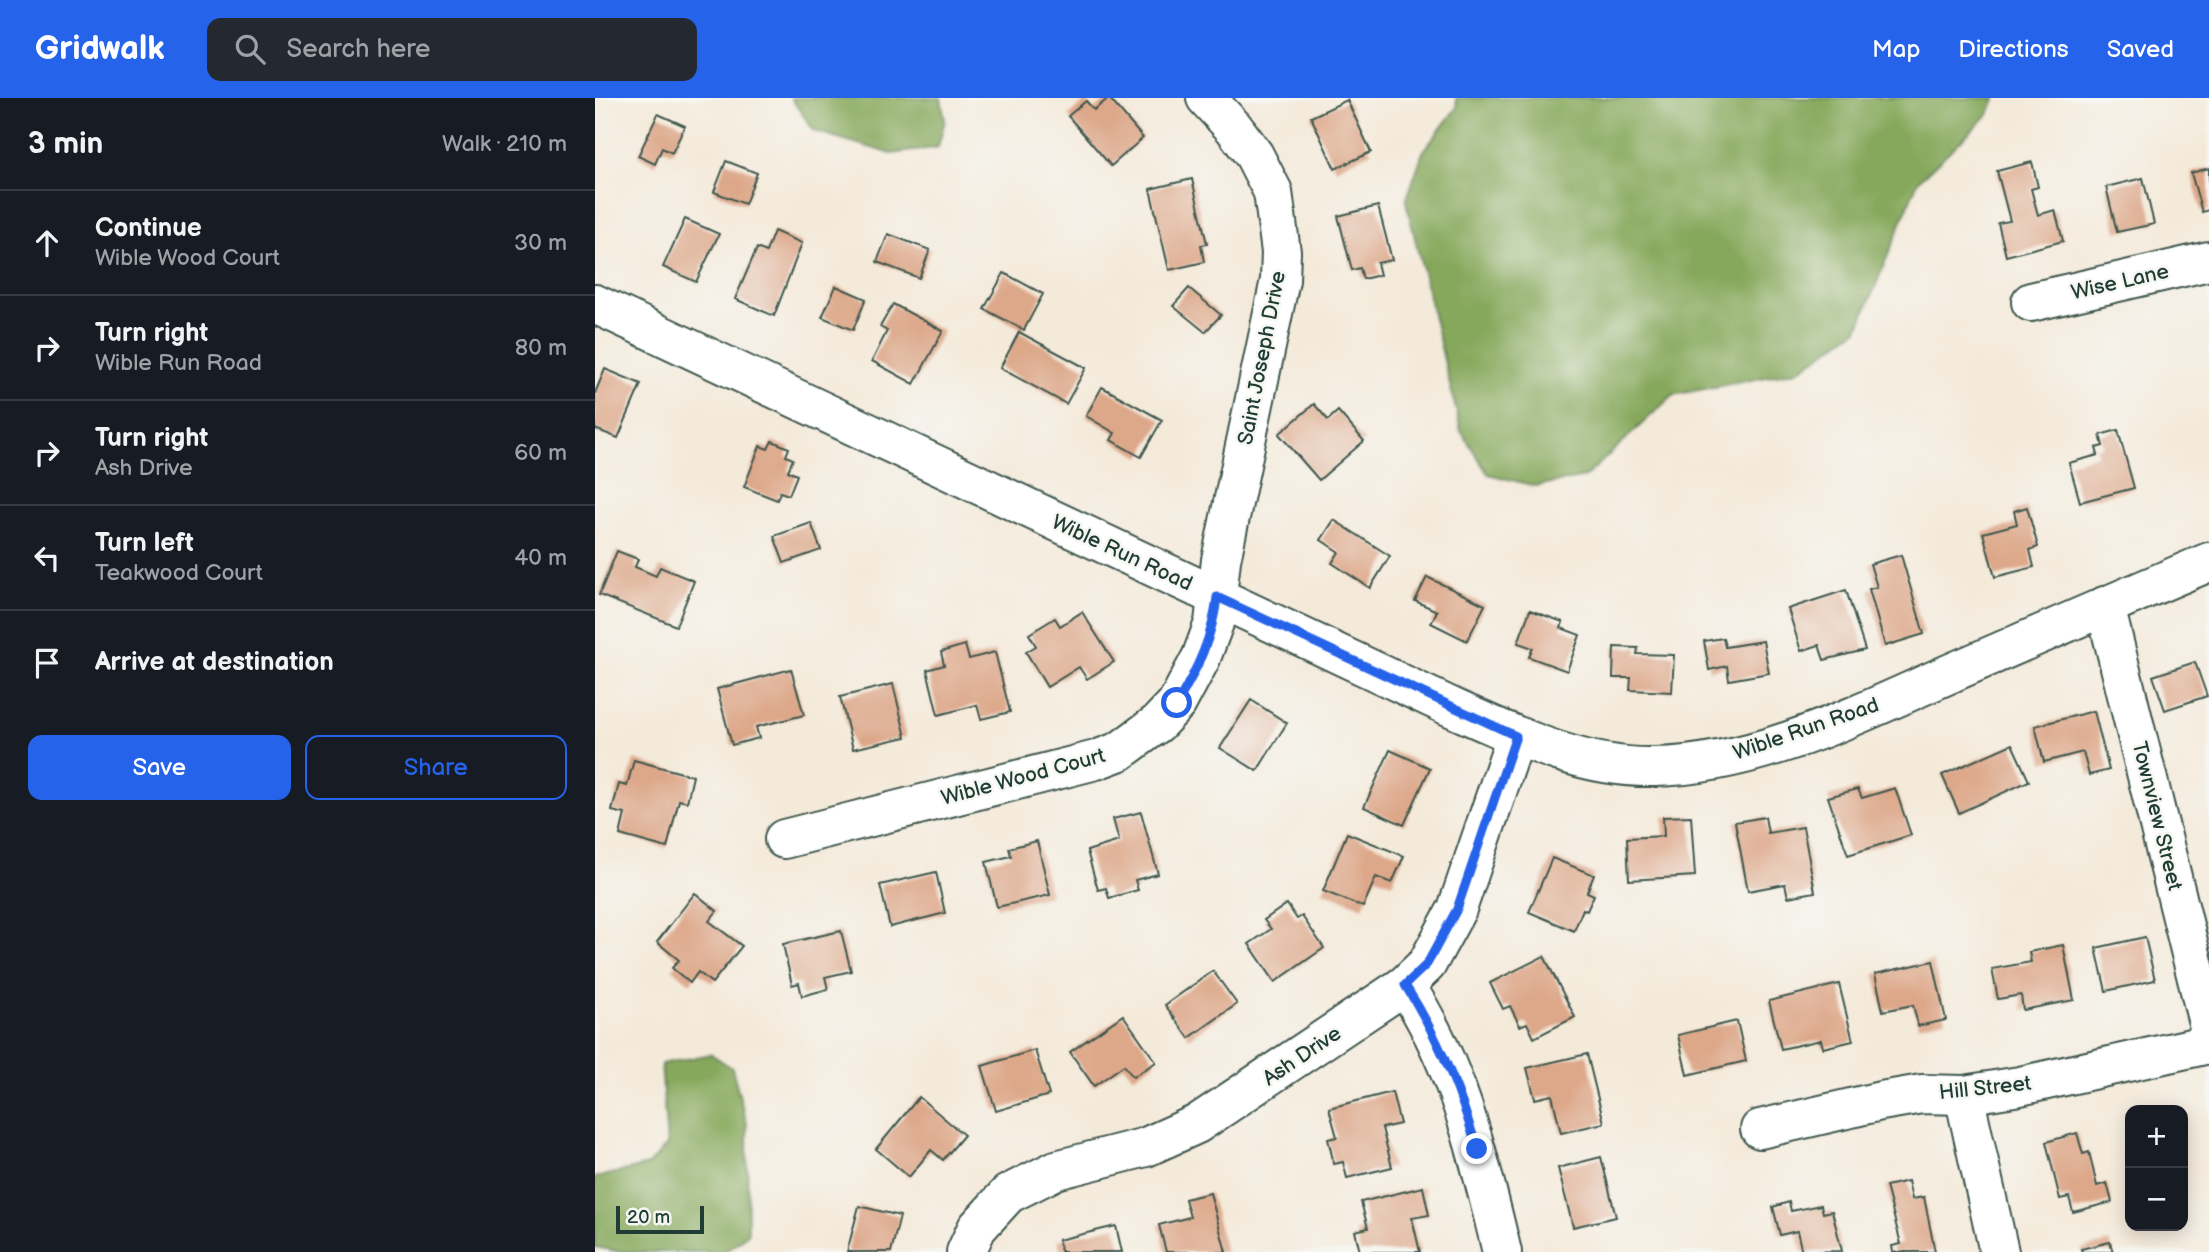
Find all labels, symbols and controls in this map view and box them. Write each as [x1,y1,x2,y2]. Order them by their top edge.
search box [207,18,697,81]
text: Gridwalk [35,29,165,69]
icon: search [231,30,269,68]
text: Search here [287,34,431,65]
text: Map [1872,35,1920,64]
text: Directions [1958,35,2069,64]
text: Saved [2107,35,2174,64]
text: 3 min [28,126,103,162]
text: Walk · 210 m [442,130,567,158]
text: Continue [95,213,202,244]
icon: ahead [28,224,66,262]
text: 30 m [514,229,567,257]
text: Wible Wood Court [95,244,280,272]
street label: Wise Lane [2069,259,2171,305]
street label: Saint Joseph Drive [1233,269,1291,447]
text: Turn right [95,318,208,349]
icon: right [28,329,66,367]
text: 80 m [515,334,567,362]
text: Wible Run Road [95,349,262,377]
text: Turn right [95,423,208,454]
icon: right [28,434,66,472]
text: 60 m [514,439,567,467]
text: Ash Drive [95,454,193,482]
street label: Wible Run Road [1048,509,1196,597]
text: Turn left [95,528,194,559]
icon: left [28,539,66,577]
text: 40 m [514,544,567,572]
text: Teakwood Court [95,559,263,587]
icon: arrive [28,644,66,682]
text: Arrive at destination [95,647,334,678]
route start [1161,687,1192,718]
street label: Wible Run Road [1730,692,1882,766]
button: Save [28,735,291,800]
button: Share [305,735,567,800]
street label: Townview Street [2126,739,2188,894]
street label: Wible Wood Court [938,743,1108,811]
street label: Ash Drive [1258,1021,1346,1091]
street label: Hill Street [1938,1071,2033,1105]
map controls [2125,1105,2188,1231]
button: + [2125,1105,2188,1168]
route end [1461,1133,1492,1164]
button: − [2125,1168,2188,1231]
scale bar [616,1203,703,1235]
text: 20 m [627,1206,670,1229]

